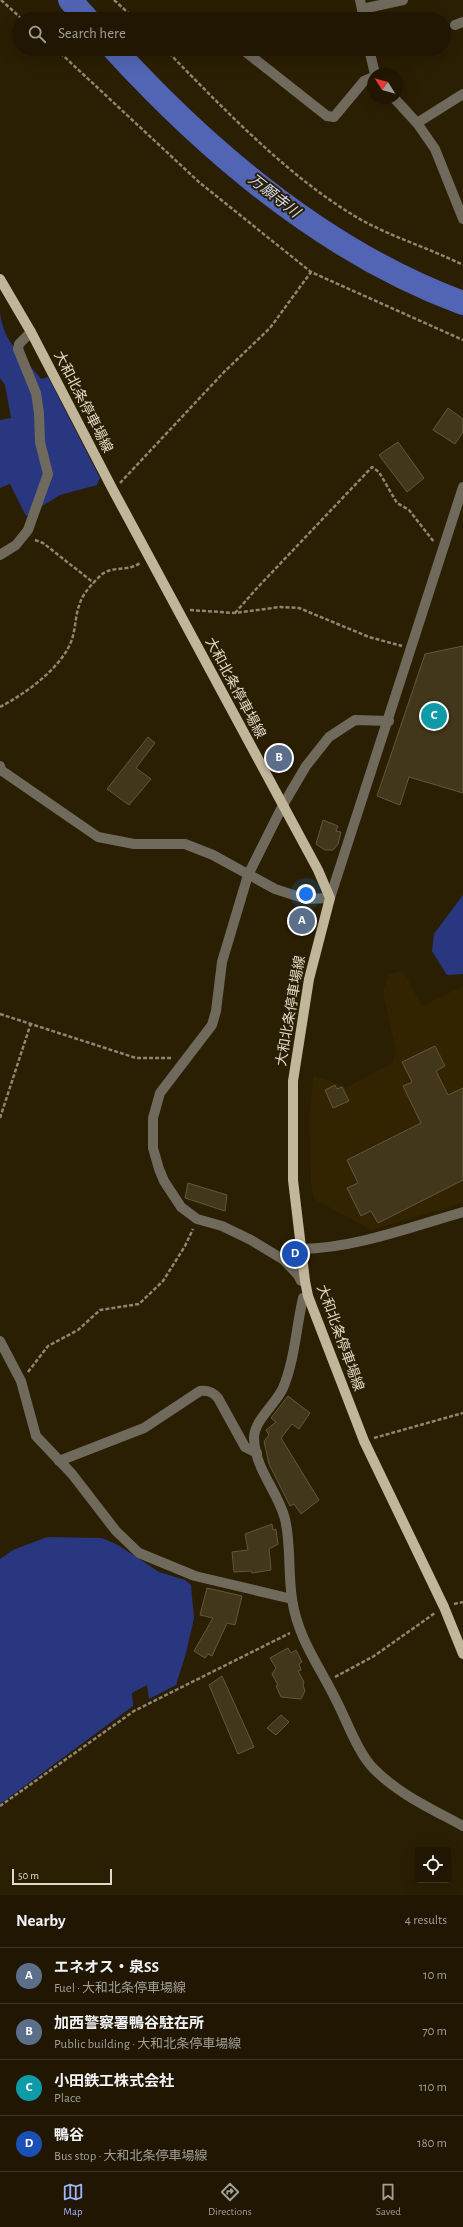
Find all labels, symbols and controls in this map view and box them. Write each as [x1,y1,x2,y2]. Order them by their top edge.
search box [12,12,451,56]
icon: search [26,23,48,45]
text: Search here [58,26,126,41]
north arrow [367,68,403,104]
water label: 万願寺川 [246,171,304,222]
street label: 大和北条停車場線 [51,348,116,455]
street label: 大和北条停車場線 [203,634,269,741]
pin: C [421,701,447,731]
pin: B [266,743,292,773]
your location [296,884,316,904]
pin: A [289,906,315,936]
street label: 大和北条停車場線 [272,954,308,1067]
pin: D [282,1239,308,1269]
street label: 大和北条停車場線 [314,1282,368,1393]
map controls [415,1847,451,1883]
button: locate [415,1847,451,1883]
scale bar [12,1867,112,1886]
text: 50 m [18,1870,39,1881]
text: Nearby [16,1912,66,1929]
text: 4 results [405,1914,447,1927]
text: エネオス・泉SS [54,1960,159,1975]
text: A [25,1969,33,1982]
text: 10 m [423,1969,447,1982]
text: Fuel · 大和北条停車場線 [54,1982,186,1995]
text: 加西警察署鴨谷駐在所 [54,2016,204,2031]
text: B [25,2025,33,2038]
text: 70 m [422,2025,447,2038]
text: Public building · 大和北条停車場線 [54,2038,241,2051]
text: 小田鉄工株式会社 [54,2074,174,2089]
text: C [26,2081,32,2094]
text: 110 m [419,2081,447,2094]
text: Place [54,2092,81,2105]
text: 鴨谷 [54,2128,84,2143]
text: D [25,2137,33,2150]
text: 180 m [417,2137,447,2150]
text: Bus stop · 大和北条停車場線 [54,2150,208,2163]
tab: Map [62,2181,84,2218]
tab: Directions [208,2181,252,2218]
tab: Saved [376,2181,401,2218]

